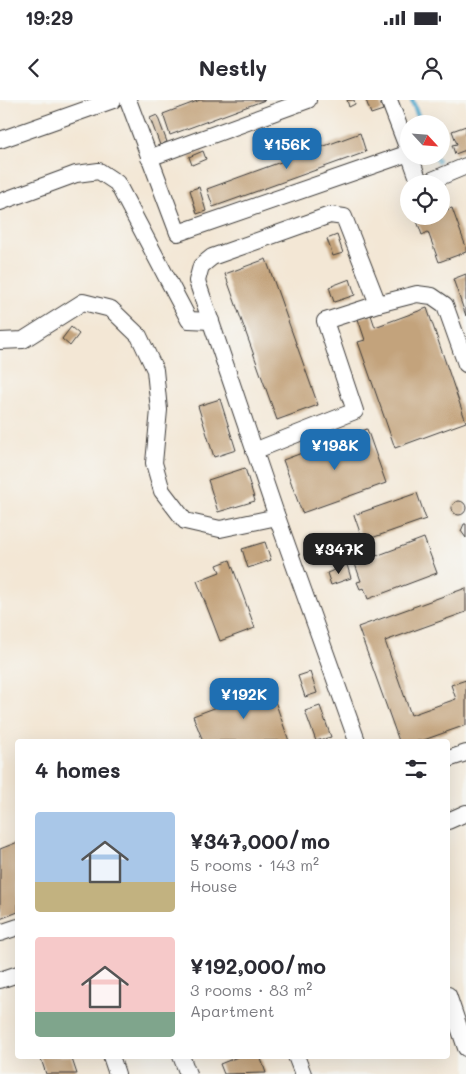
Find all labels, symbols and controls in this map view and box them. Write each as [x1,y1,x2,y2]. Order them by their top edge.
text: 19:29 [25,5,73,30]
text: Nestly [199,53,267,82]
icon: back [20,54,48,82]
icon: person [418,54,446,82]
north arrow [400,115,450,165]
map controls [400,115,450,225]
pin: ¥156K [252,128,322,170]
text: ¥156K [263,133,311,154]
button: locate [400,175,450,225]
pin: ¥198K [300,428,370,471]
text: ¥198K [311,434,359,455]
pin: ¥347K [304,532,374,575]
text: ¥347K [314,538,364,559]
pin: ¥192K [209,678,279,720]
text: ¥192K [221,683,267,704]
icon: filters [402,755,430,783]
text: 4 homes [35,756,121,783]
text: ¥347,000/mo [190,827,330,854]
icon: home [75,832,135,892]
text: 5 rooms · 143 m² [190,854,319,875]
text: House [190,875,237,896]
text: ¥192,000/mo [190,952,326,979]
icon: home [75,957,135,1017]
text: 3 rooms · 83 m² [190,979,312,1000]
text: Apartment [190,1000,275,1021]

